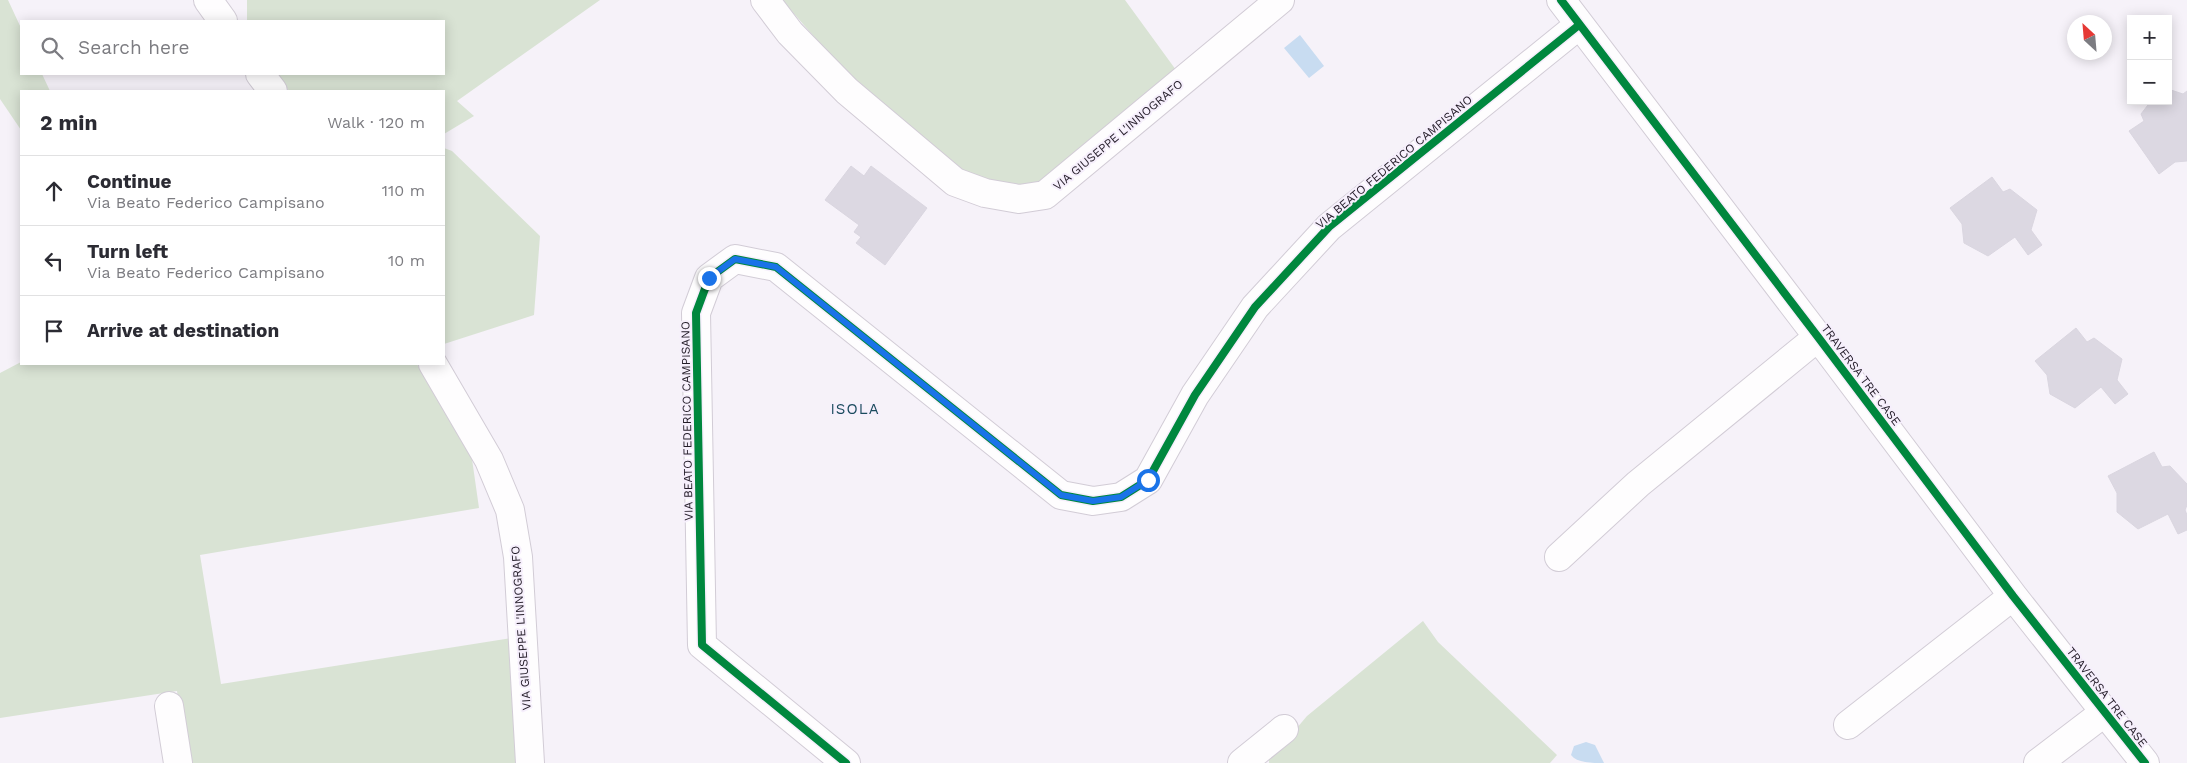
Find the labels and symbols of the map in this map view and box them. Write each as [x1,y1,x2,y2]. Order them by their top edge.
north arrow [2067,15,2112,60]
street label: VIA GIUSEPPE L'INNOGRAFO [1050,77,1186,193]
street label: VIA BEATO FEDERICO CAMPISANO [1313,92,1475,232]
route end [698,267,721,290]
street label: VIA BEATO FEDERICO CAMPISANO [678,321,696,521]
street label: TRAVERSA TRE CASE [1818,322,1904,429]
district label: ISOLA [830,400,880,418]
route start [1137,469,1160,492]
street label: VIA GIUSEPPE L'INNOGRAFO [508,545,534,711]
street label: TRAVERSA TRE CASE [2064,644,2151,750]

